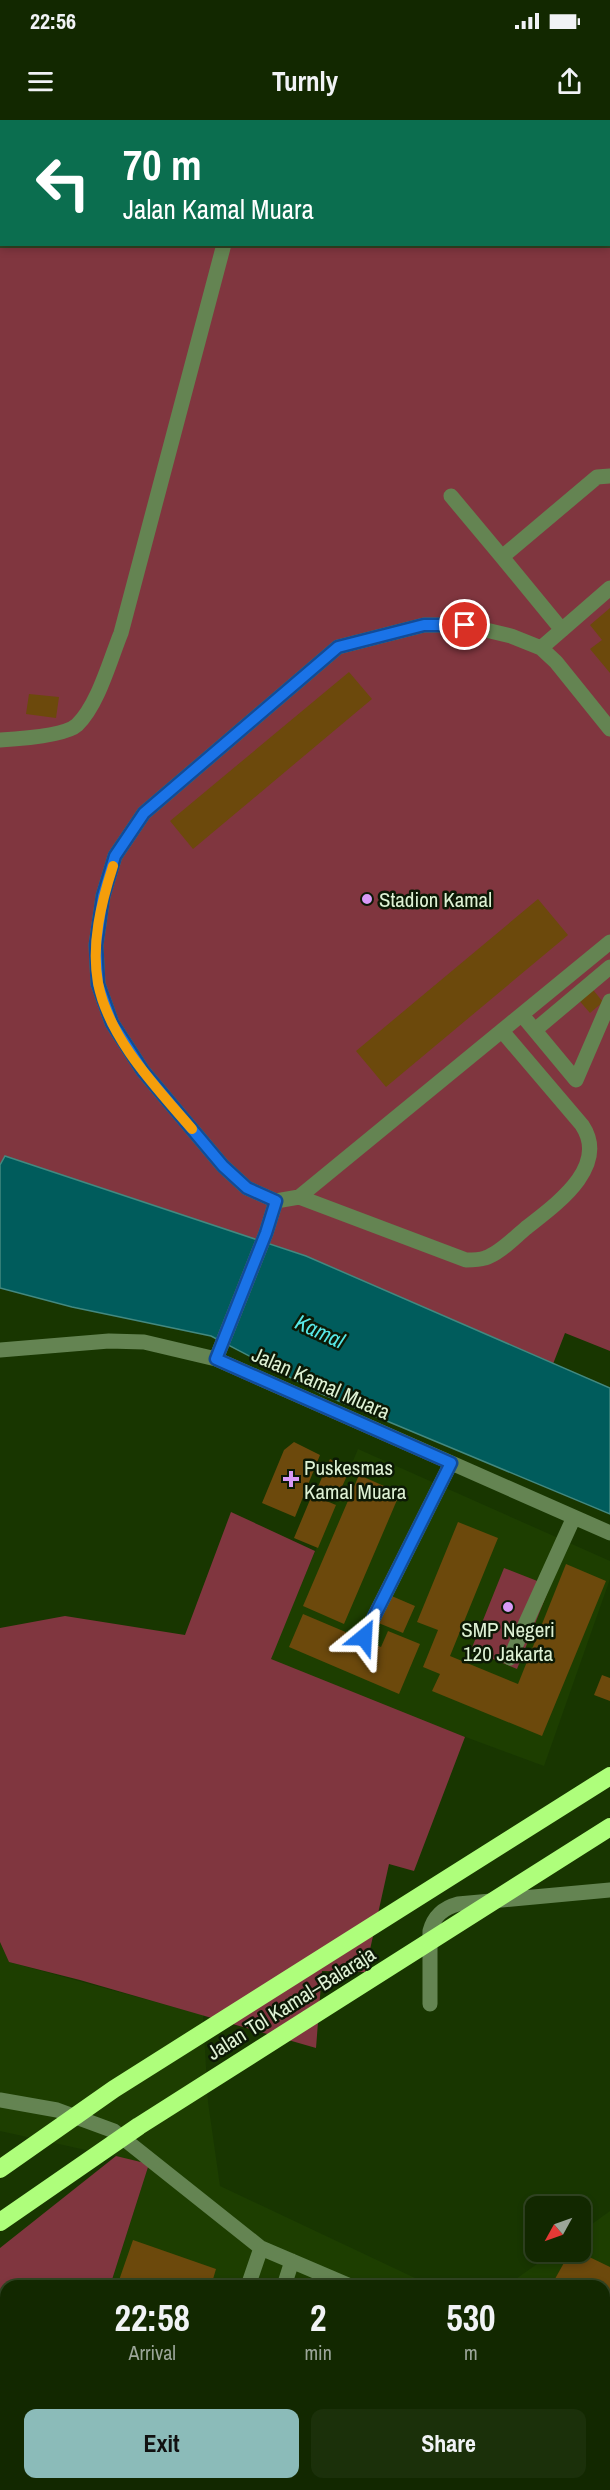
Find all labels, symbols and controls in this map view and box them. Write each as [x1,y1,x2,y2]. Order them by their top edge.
text: 22:56 [30,6,76,36]
text: Turnly [272,63,338,99]
icon: menu [24,65,57,98]
icon: share [553,65,586,98]
text: 70 m [123,137,202,193]
icon: left [24,144,102,222]
text: Jalan Kamal Muara [123,191,314,227]
pin [439,599,490,650]
icon: arrive [448,608,481,641]
place label: Stadion Kamal [379,885,492,914]
marker: Stadion Kamal [360,892,374,906]
water label: Kamal [290,1307,350,1356]
street label: Jalan Kamal Muara [247,1340,395,1427]
place label: Puskesmas Kamal Muara [304,1453,407,1506]
marker: Puskesmas Kamal Muara [282,1470,300,1488]
marker: SMP Negeri 120 Jakarta [501,1600,515,1614]
position arrow [332,1605,396,1669]
place label: SMP Negeri 120 Jakarta [461,1615,555,1668]
street label: Jalan Tol Kamal–Balaraja [201,1939,381,2067]
north arrow [525,2196,591,2262]
map controls [525,2196,591,2262]
text: 22:58 [114,2294,190,2342]
text: 2 [310,2294,326,2342]
text: 530 [446,2294,496,2342]
text: Arrival [129,2339,176,2366]
text: min [304,2339,332,2366]
text: m [464,2339,478,2366]
button: Exit [24,2409,299,2478]
button: Share [311,2409,586,2478]

